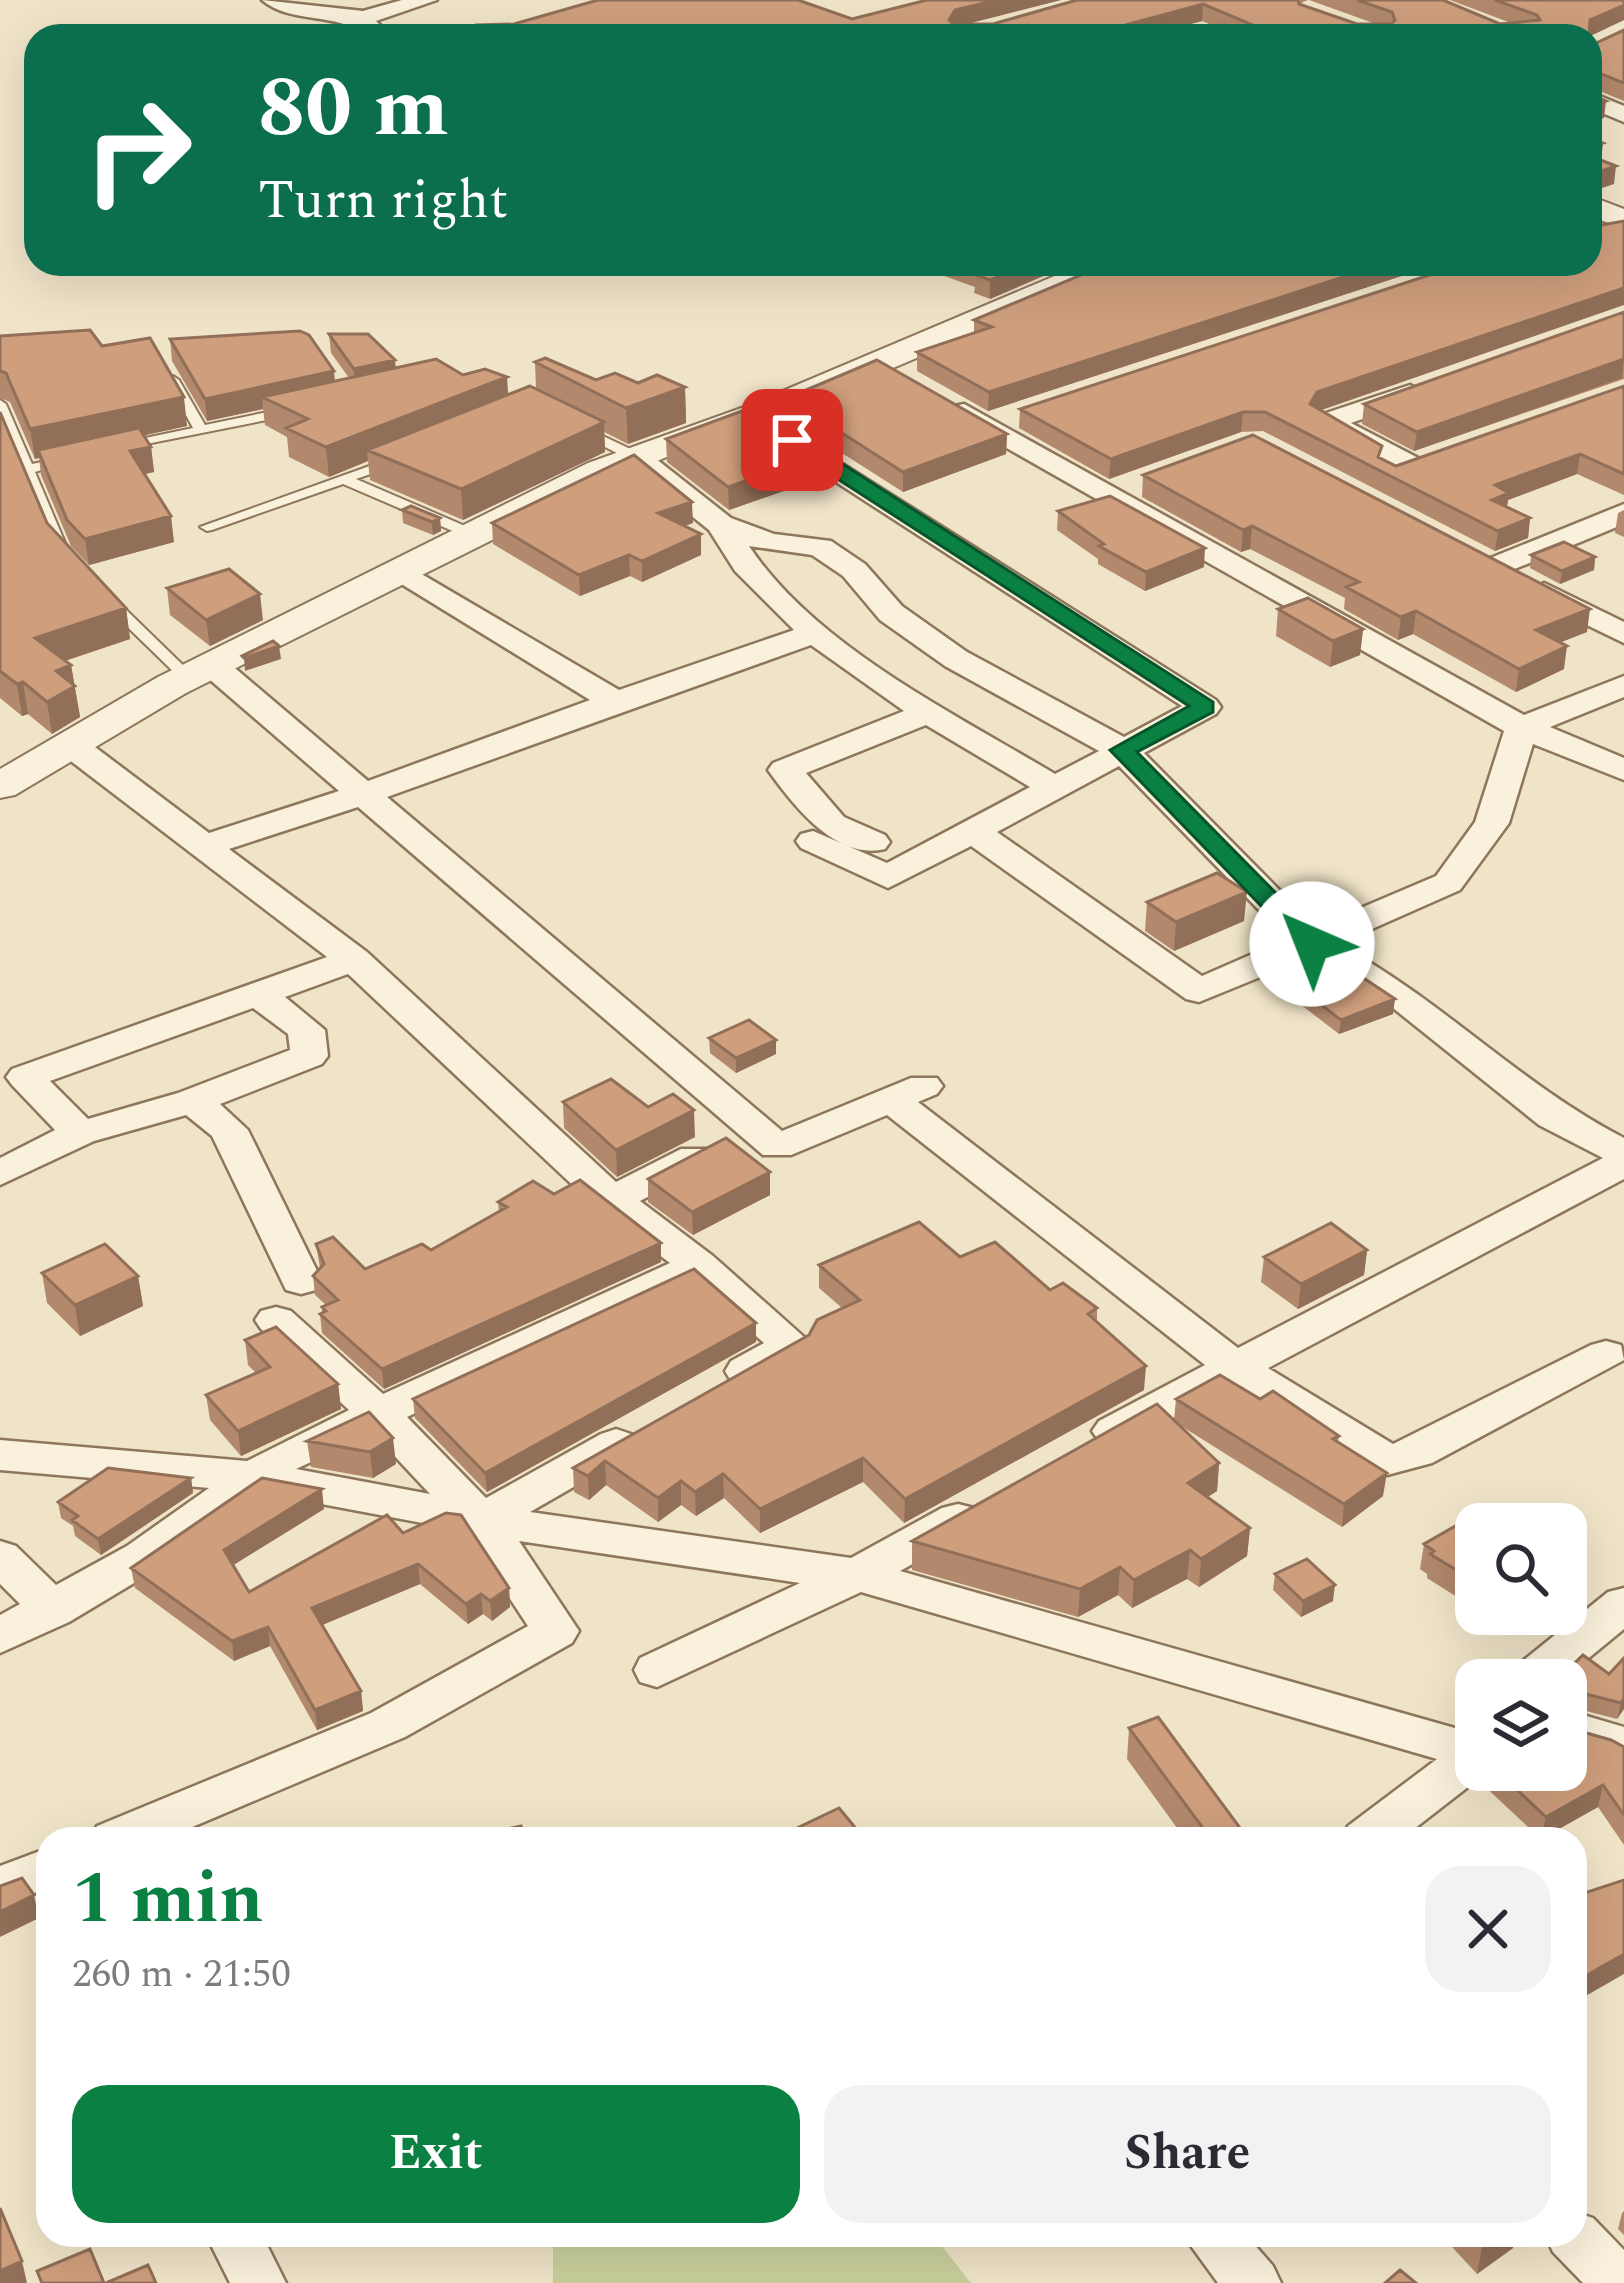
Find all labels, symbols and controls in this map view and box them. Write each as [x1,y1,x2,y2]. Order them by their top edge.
text: 80 m [258,45,449,173]
icon: right [60,72,216,228]
text: Turn right [258,160,508,242]
pin [741,389,843,491]
icon: arrive [759,407,825,473]
position arrow [1249,881,1375,1007]
map controls [1455,1503,1587,1791]
button: search [1455,1503,1587,1635]
button: layers [1455,1659,1587,1791]
text: 1 min [72,1845,264,1954]
button: close [1425,1866,1551,1992]
text: 260 m · 21:50 [72,1945,291,2004]
button: Exit [72,2085,800,2223]
button: Share [824,2085,1551,2223]

